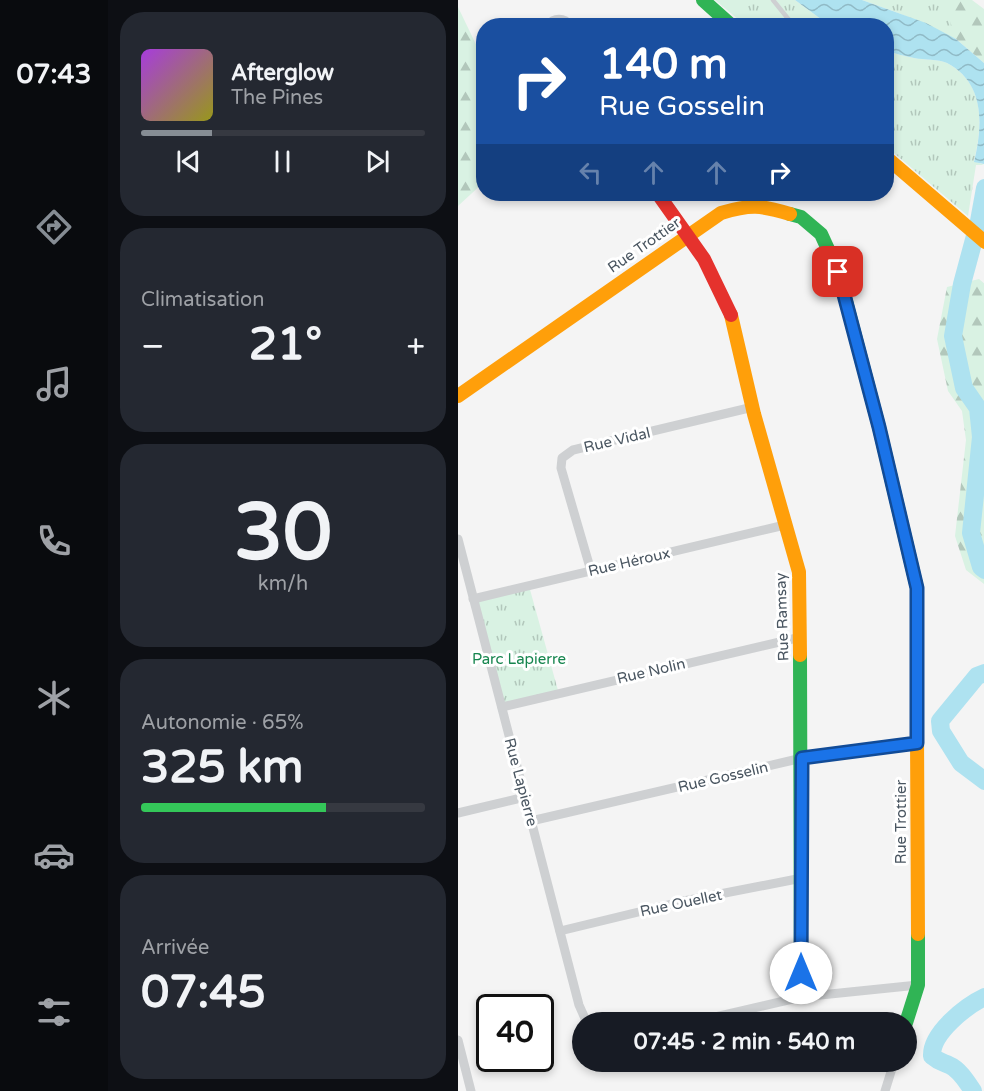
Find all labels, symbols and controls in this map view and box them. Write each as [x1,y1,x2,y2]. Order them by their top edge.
text: 140 m [599,39,728,90]
icon: right [500,42,578,120]
text: 07:43 [17,58,91,91]
text: Afterglow [231,60,334,86]
text: The Pines [231,86,323,110]
text: Rue Gosselin [599,90,765,123]
icon: previous [172,145,205,178]
icon: pause [266,145,299,178]
icon: next [361,145,394,178]
icon: left [574,156,607,189]
icon: ahead [637,156,670,189]
icon: ahead [700,156,733,189]
icon: right [763,156,796,189]
icon: directions [33,206,75,248]
street label: Rue Trottier [604,213,684,277]
pin [812,246,863,297]
icon: arrive [821,255,854,288]
text: Climatisation [141,288,264,312]
text: 21° [249,318,322,372]
text: − [141,327,165,366]
text: + [406,327,425,366]
icon: music [33,363,75,405]
street label: Rue Vidal [582,424,652,456]
text: 30 [234,486,332,580]
icon: phone [33,520,75,562]
street label: Rue Héroux [586,544,672,580]
text: km/h [258,572,308,596]
street label: Rue Ramsay [771,572,793,662]
park label: Parc Lapierre [472,650,566,668]
street label: Rue Nolin [615,654,687,688]
icon: climate [33,677,75,719]
text: Autonomie · 65% [141,711,303,735]
street label: Rue Lapierre [501,736,541,828]
text: 325 km [141,741,303,795]
street label: Rue Gosselin [676,758,770,796]
street label: Rue Trottier [892,780,910,864]
icon: car [33,834,75,876]
street label: Rue Ouellet [638,885,724,920]
text: Arrivée [141,936,209,960]
position arrow [769,941,833,1005]
text: 07:45 [141,966,266,1020]
icon: filters [33,991,75,1033]
speed limit sign: 40 [476,994,554,1072]
text: 07:45 · 2 min · 540 m [634,1029,855,1055]

